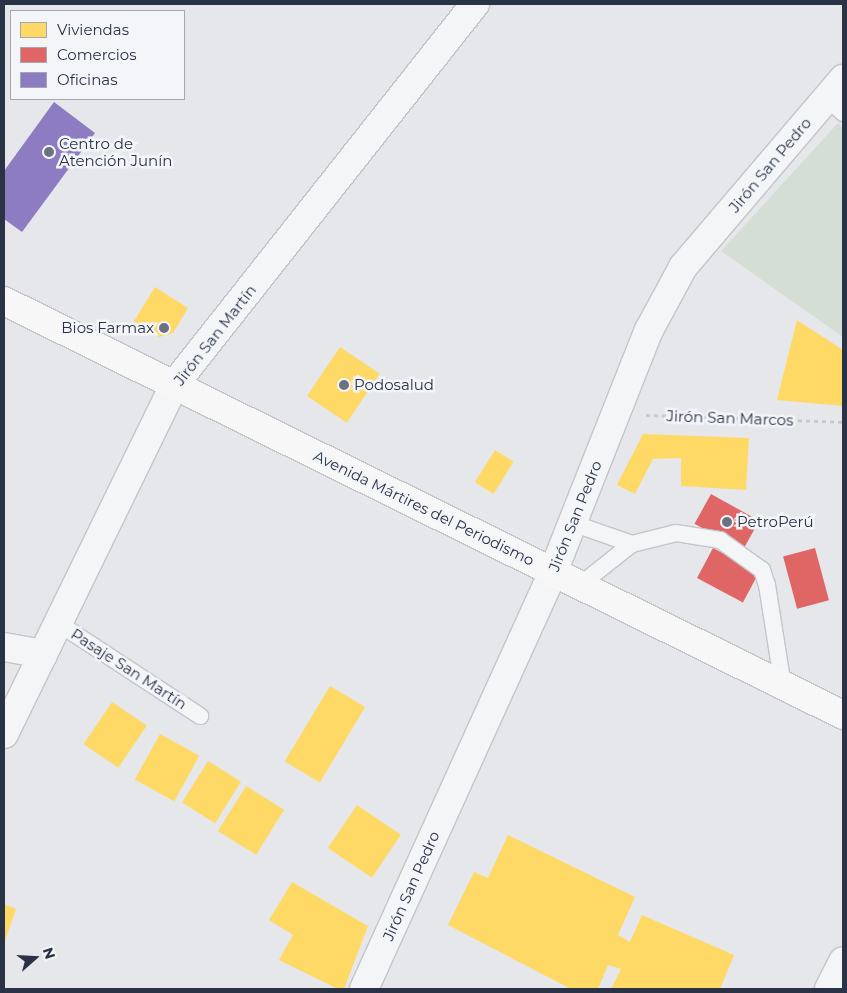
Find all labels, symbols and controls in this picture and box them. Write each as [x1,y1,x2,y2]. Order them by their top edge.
legend [10,10,185,100]
text: Viviendas [57,20,129,39]
text: Comercios [57,45,137,64]
text: Oficinas [57,70,117,89]
street label: Jirón San Pedro [725,114,815,216]
place label: Centro de Atención Junín [59,134,172,169]
marker: Centro de Atención Junín [43,146,55,158]
street label: Jirón San Martín [170,281,260,389]
place label: Bios Farmax [61,319,154,337]
marker: Bios Farmax [158,322,170,334]
place label: Podosalud [354,376,434,394]
marker: Podosalud [338,379,350,391]
street label: Jirón San Marcos [666,407,794,429]
street label: Avenida Mártires del Periodismo [311,447,537,569]
street label: Jirón San Pedro [545,458,605,574]
place label: PetroPerú [737,513,814,531]
marker: PetroPerú [721,516,733,528]
street label: Pasaje San Martín [68,625,190,713]
street label: Jirón San Pedro [379,828,443,944]
north arrow [10,933,60,983]
text: N [39,945,60,961]

